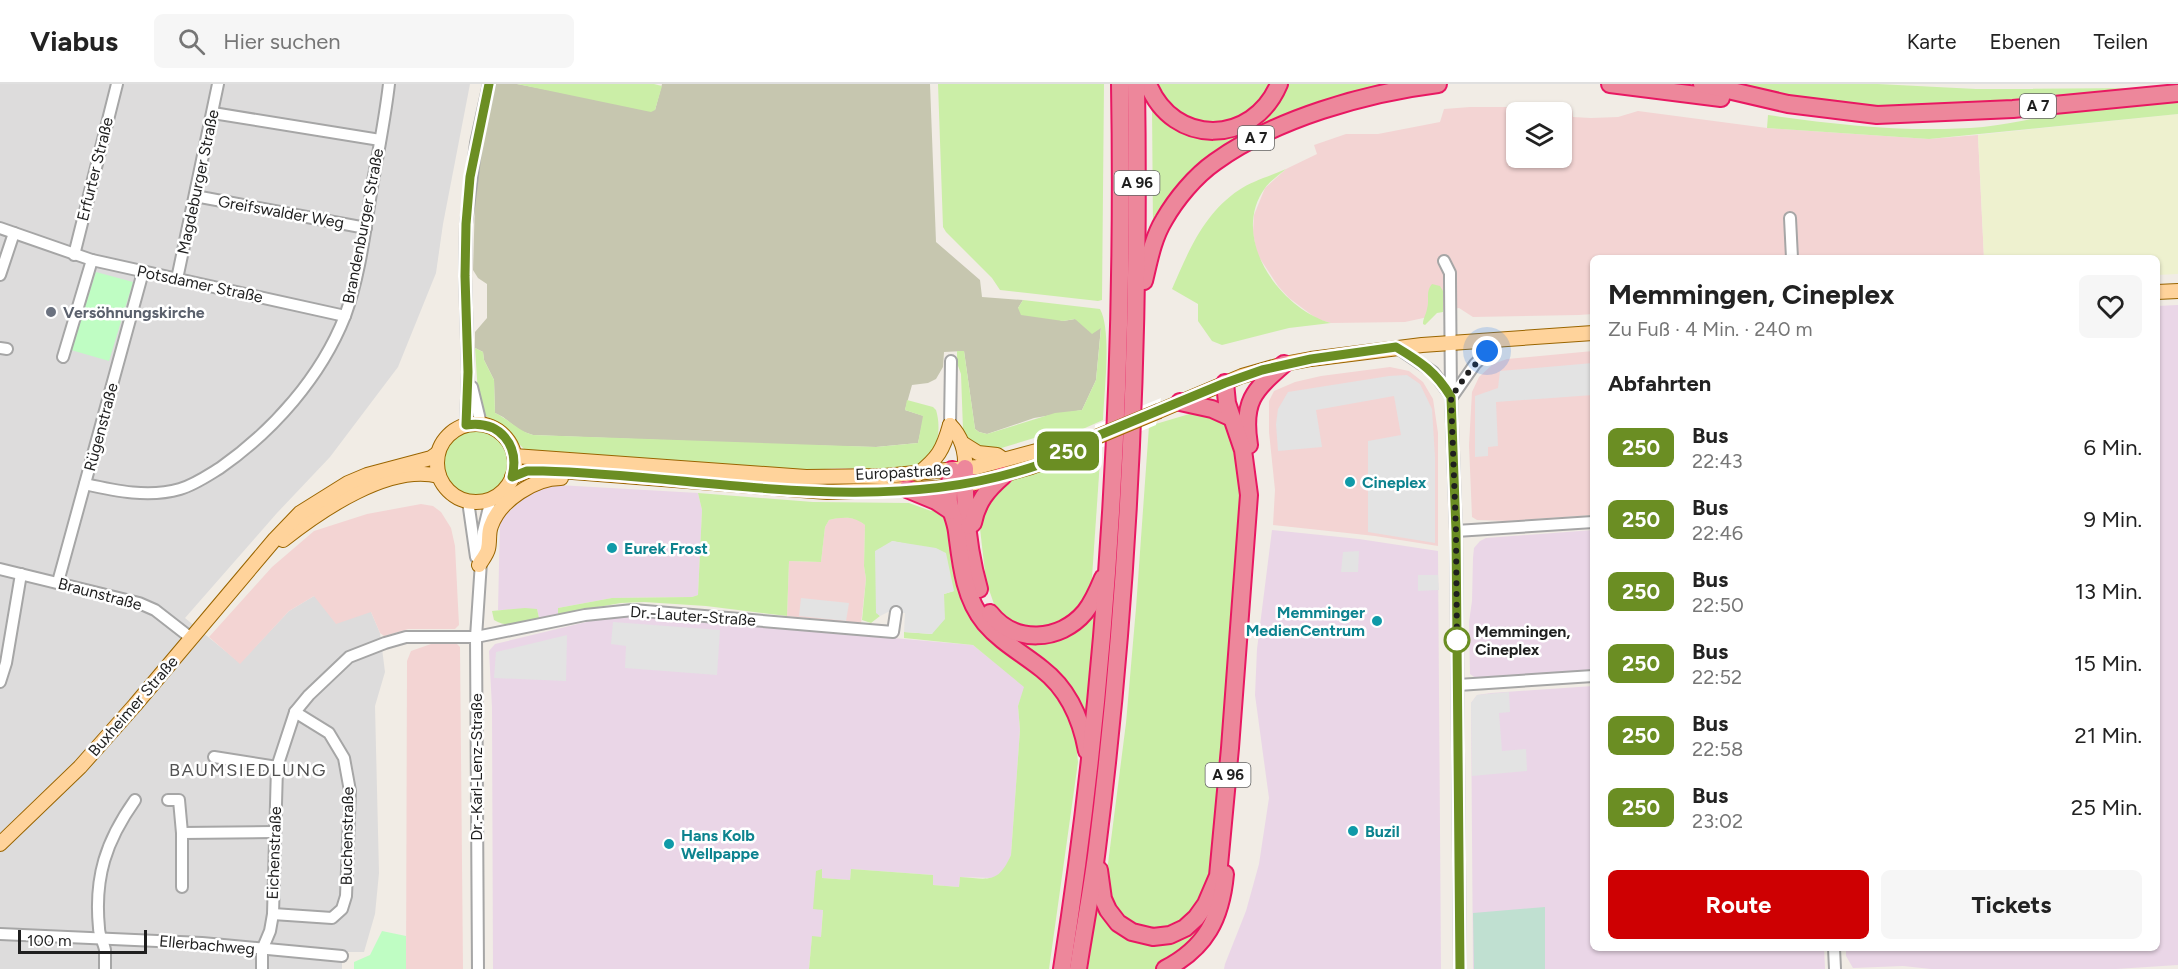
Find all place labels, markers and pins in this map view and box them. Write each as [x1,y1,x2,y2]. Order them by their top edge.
place label: Versöhnungskirche [63,303,205,322]
marker: Versöhnungskirche [44,305,58,319]
place label: Cineplex [1362,473,1427,492]
marker: Cineplex [1343,475,1357,489]
place label: Eurek Frost [624,539,708,558]
marker: Eurek Frost [605,541,619,555]
place label: Memminger MedienCentrum [1246,603,1365,640]
marker: Memminger MedienCentrum [1370,614,1384,628]
place label: Memmingen, Cineplex [1475,622,1570,659]
marker: Memmingen, Cineplex [1444,627,1470,653]
place label: Buzil [1365,822,1400,841]
marker: Buzil [1346,824,1360,838]
place label: Hans Kolb Wellpappe [681,826,759,863]
marker: Hans Kolb Wellpappe [662,837,676,851]

